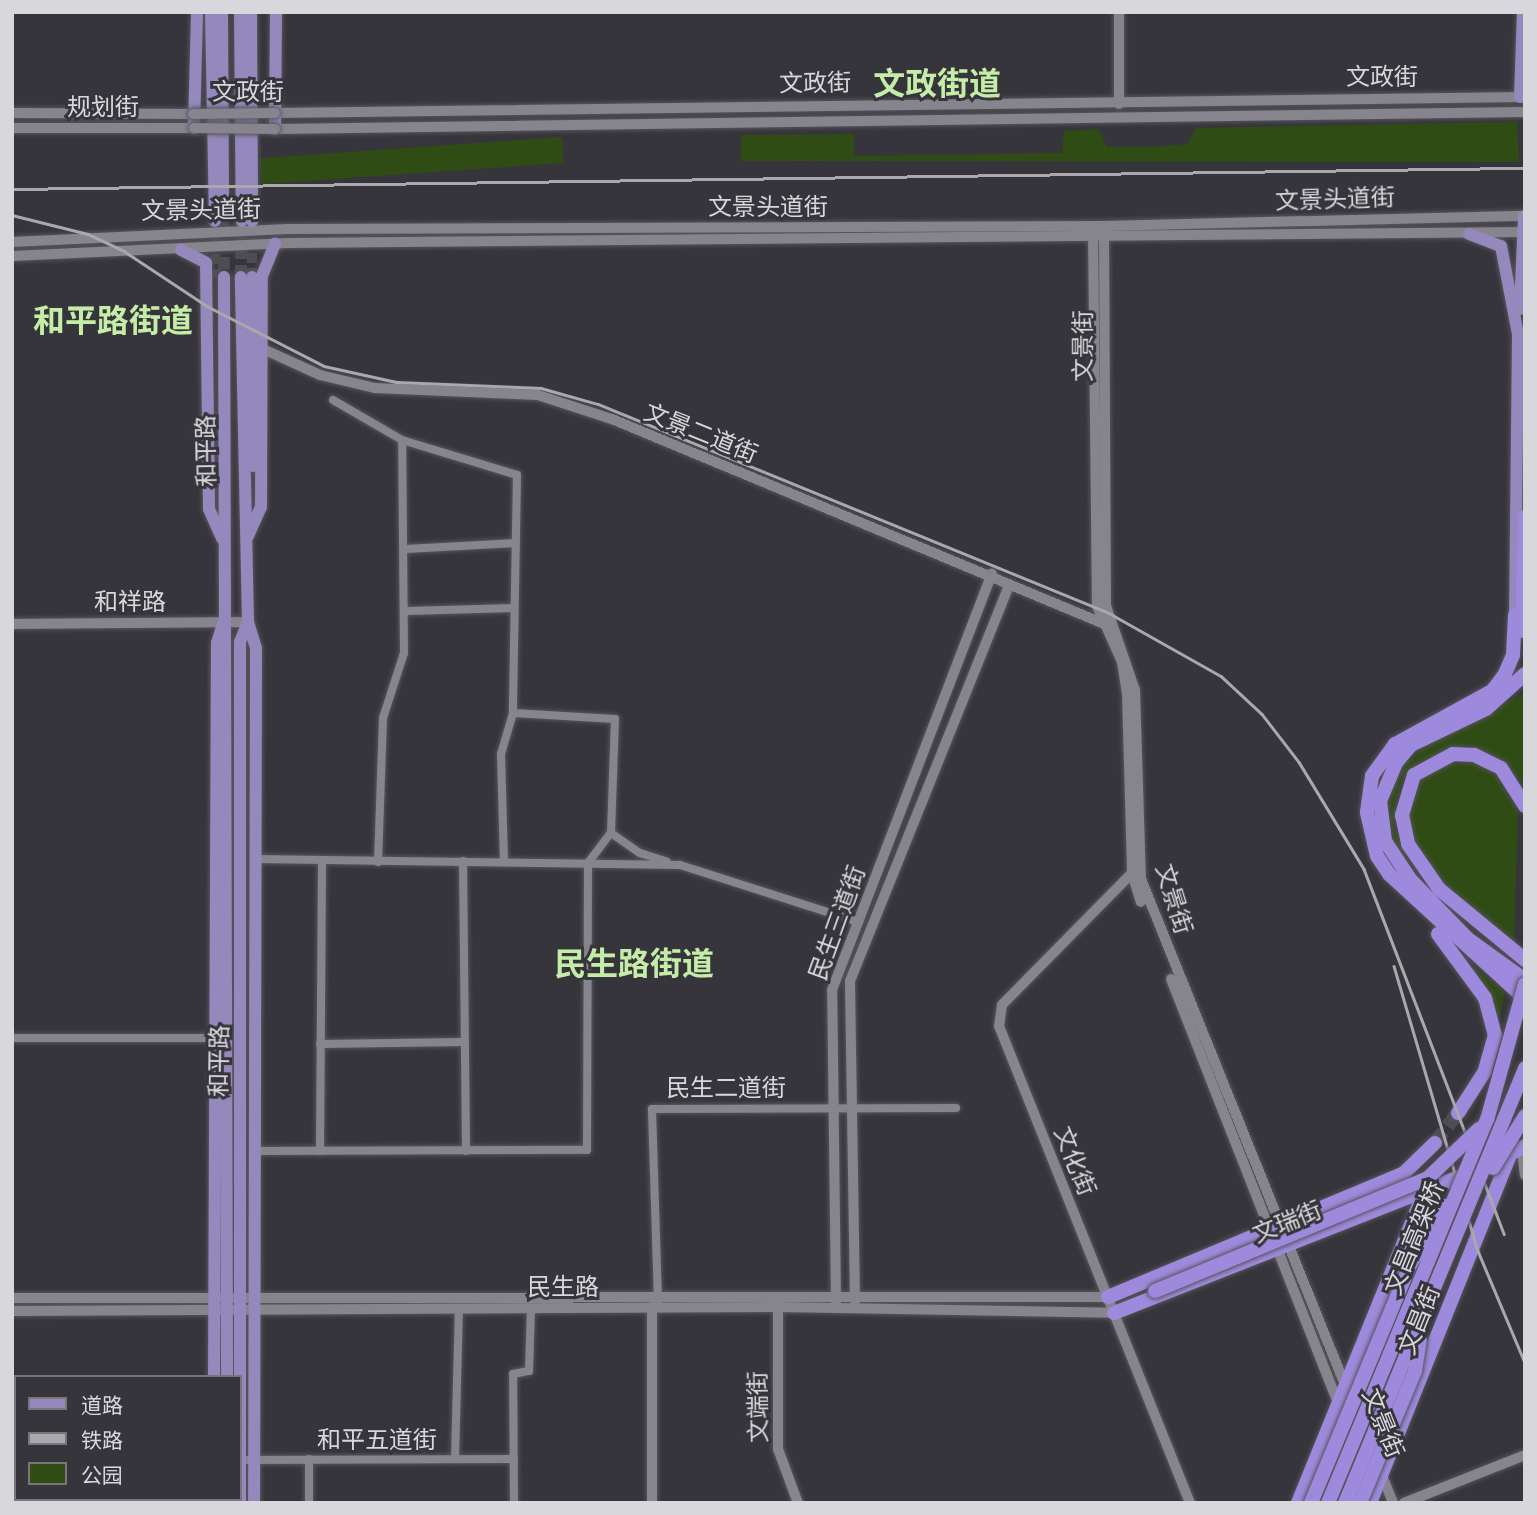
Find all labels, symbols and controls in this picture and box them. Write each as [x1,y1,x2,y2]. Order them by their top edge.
street label: 文政街 [1346,63,1418,91]
district label: 文政街道 [873,65,1001,103]
street label: 文政街 [779,68,851,98]
street label: 文政街 [212,78,284,106]
street label: 规划街 [67,93,139,121]
street label: 文景头道街 [1275,183,1395,215]
street label: 文景头道街 [708,193,828,221]
street label: 文景头道街 [141,195,261,225]
district label: 和平路街道 [33,302,193,340]
street label: 文景街 [1069,310,1097,382]
street label: 文景二道街 [640,397,762,469]
street label: 和平路 [191,415,221,487]
street label: 和祥路 [94,588,166,616]
street label: 文景街 [1150,860,1198,938]
street label: 民生三道街 [803,862,871,984]
district label: 民生路街道 [554,945,714,983]
street label: 和平路 [204,1025,234,1097]
street label: 民生二道街 [666,1074,786,1102]
street label: 文化街 [1048,1122,1102,1200]
street label: 文昌高架桥 [1378,1177,1450,1299]
street label: 文瑞街 [1248,1195,1326,1249]
street label: 民生路 [527,1273,599,1301]
street label: 文昌街 [1392,1281,1446,1359]
street label: 文端街 [743,1371,773,1443]
legend [14,1375,242,1501]
street label: 文景街 [1356,1384,1410,1462]
text: 道路 [81,1393,123,1418]
street label: 和平五道街 [317,1426,437,1454]
text: 铁路 [81,1428,123,1453]
text: 公园 [81,1463,123,1488]

